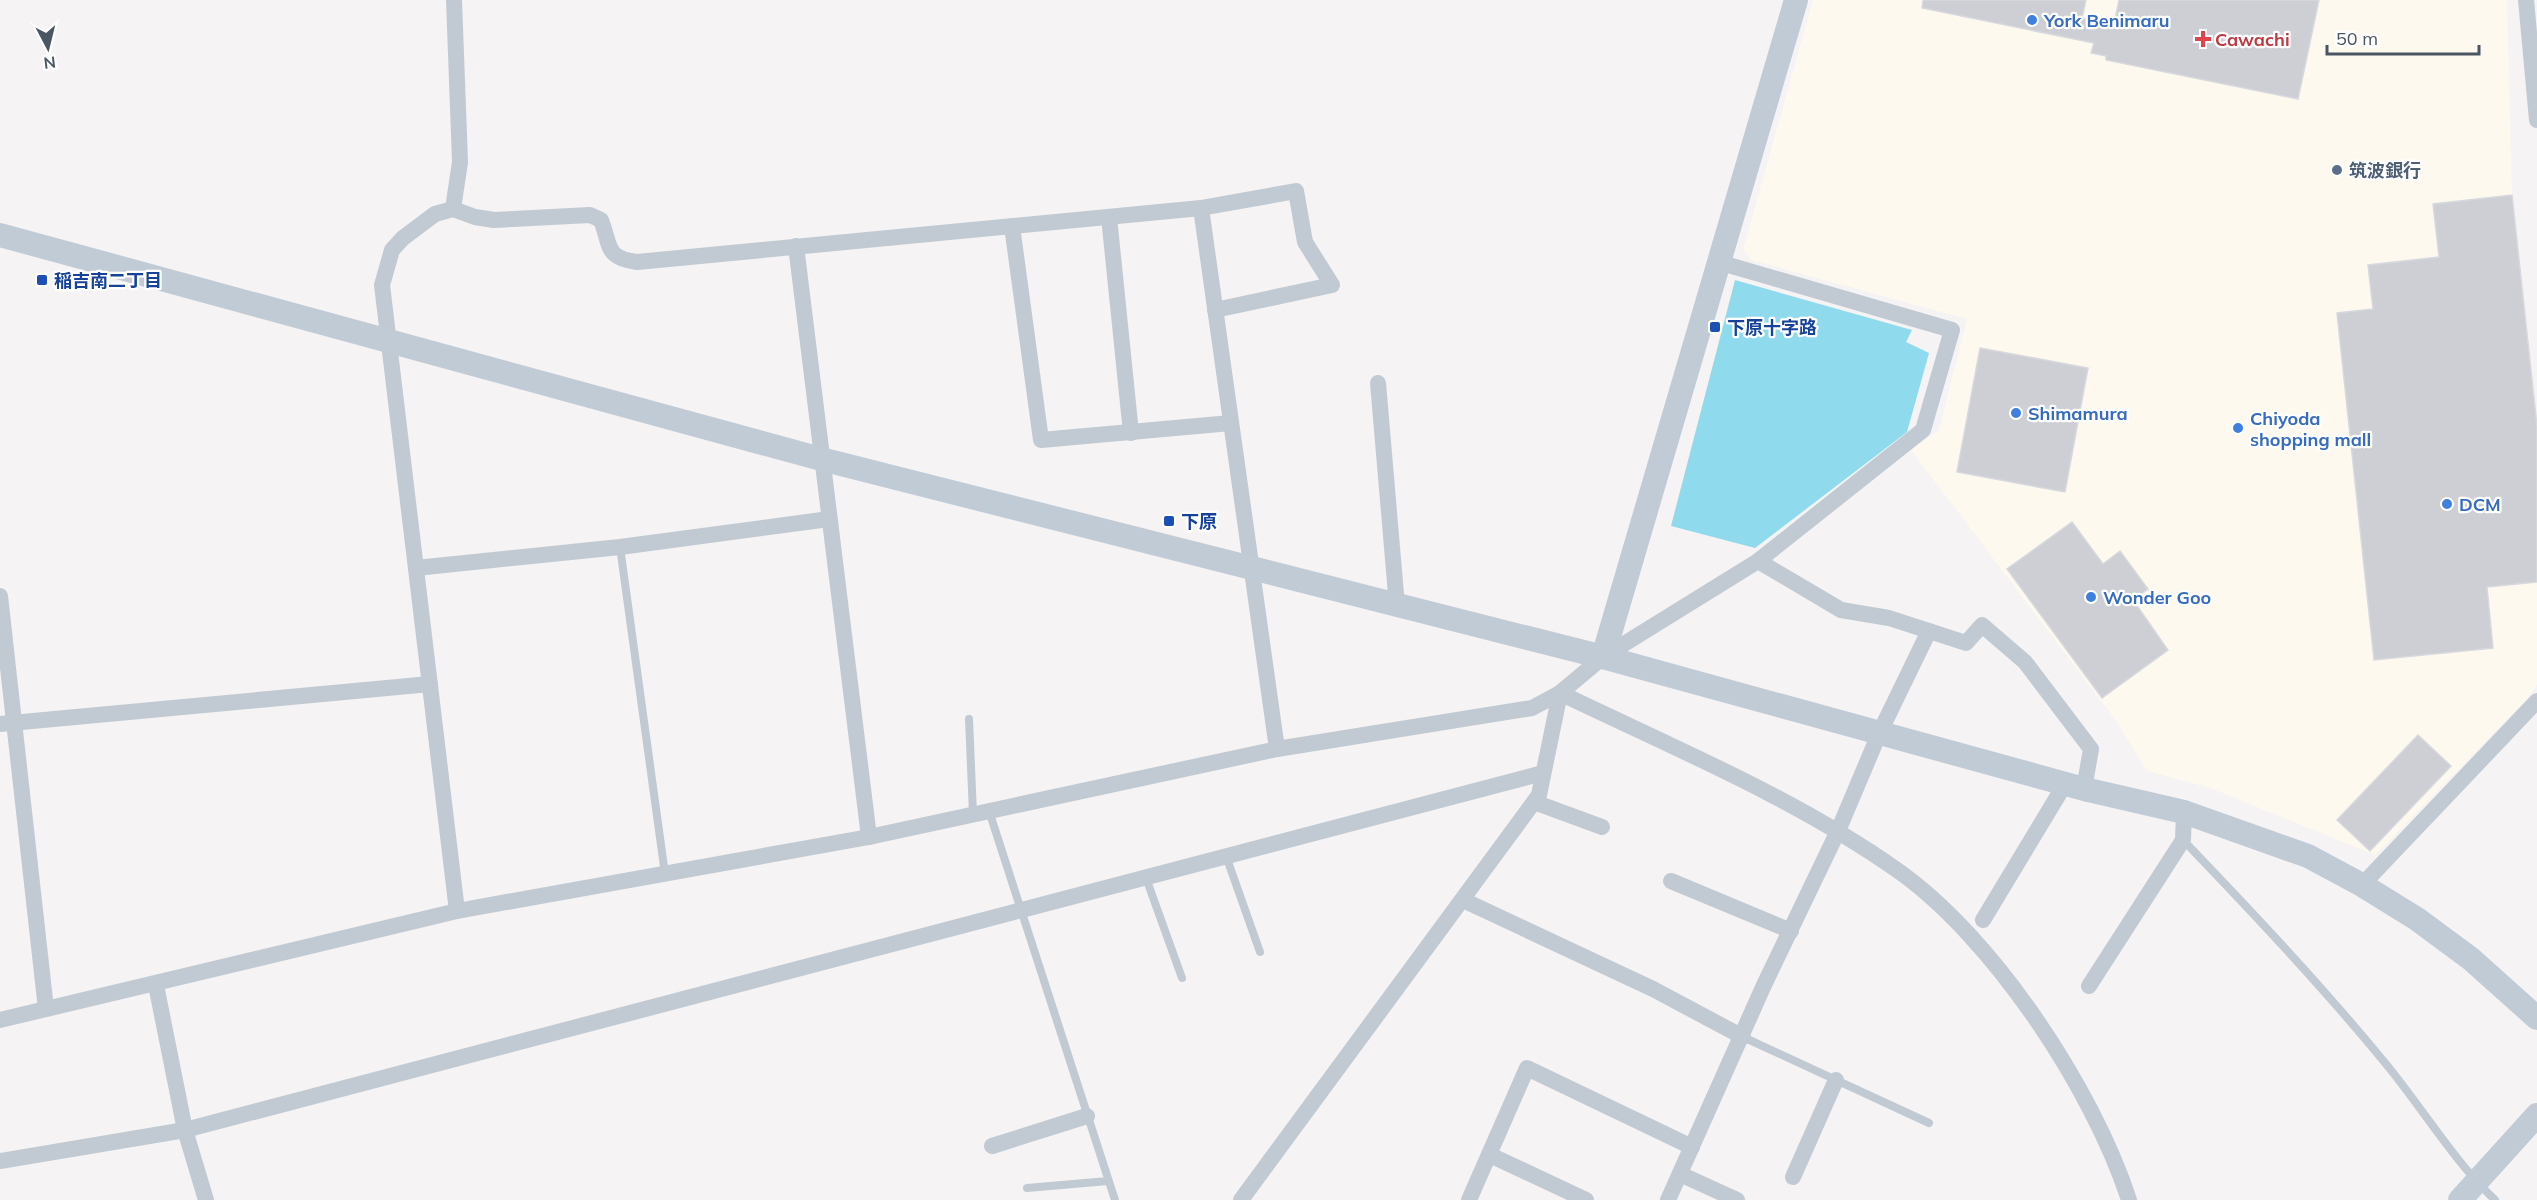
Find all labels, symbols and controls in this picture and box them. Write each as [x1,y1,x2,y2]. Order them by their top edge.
place label: York Benimaru [2043,9,2169,32]
marker: York Benimaru [2025,13,2039,27]
north arrow [18,18,78,78]
scale bar [2327,18,2478,56]
text: 50 m [2336,27,2378,50]
place label: Cawachi [2215,28,2290,51]
marker: Cawachi [2196,32,2210,46]
text: N [43,52,57,74]
place label: 筑波銀行 [2349,159,2421,182]
marker: 筑波銀行 [2330,163,2344,177]
place label: 稲吉南二丁目 [54,269,162,292]
marker: 稲吉南二丁目 [35,273,49,287]
place label: 下原十字路 [1727,316,1817,339]
marker: 下原十字路 [1708,320,1722,334]
place label: Shimamura [2028,402,2128,425]
marker: Shimamura [2009,406,2023,420]
place label: Chiyoda shopping mall [2250,407,2371,451]
marker: Chiyoda shopping mall [2231,421,2245,435]
place label: DCM [2459,493,2501,516]
marker: DCM [2440,497,2454,511]
place label: 下原 [1181,510,1217,533]
marker: 下原 [1162,514,1176,528]
place label: Wonder Goo [2103,586,2211,609]
marker: Wonder Goo [2084,590,2098,604]

